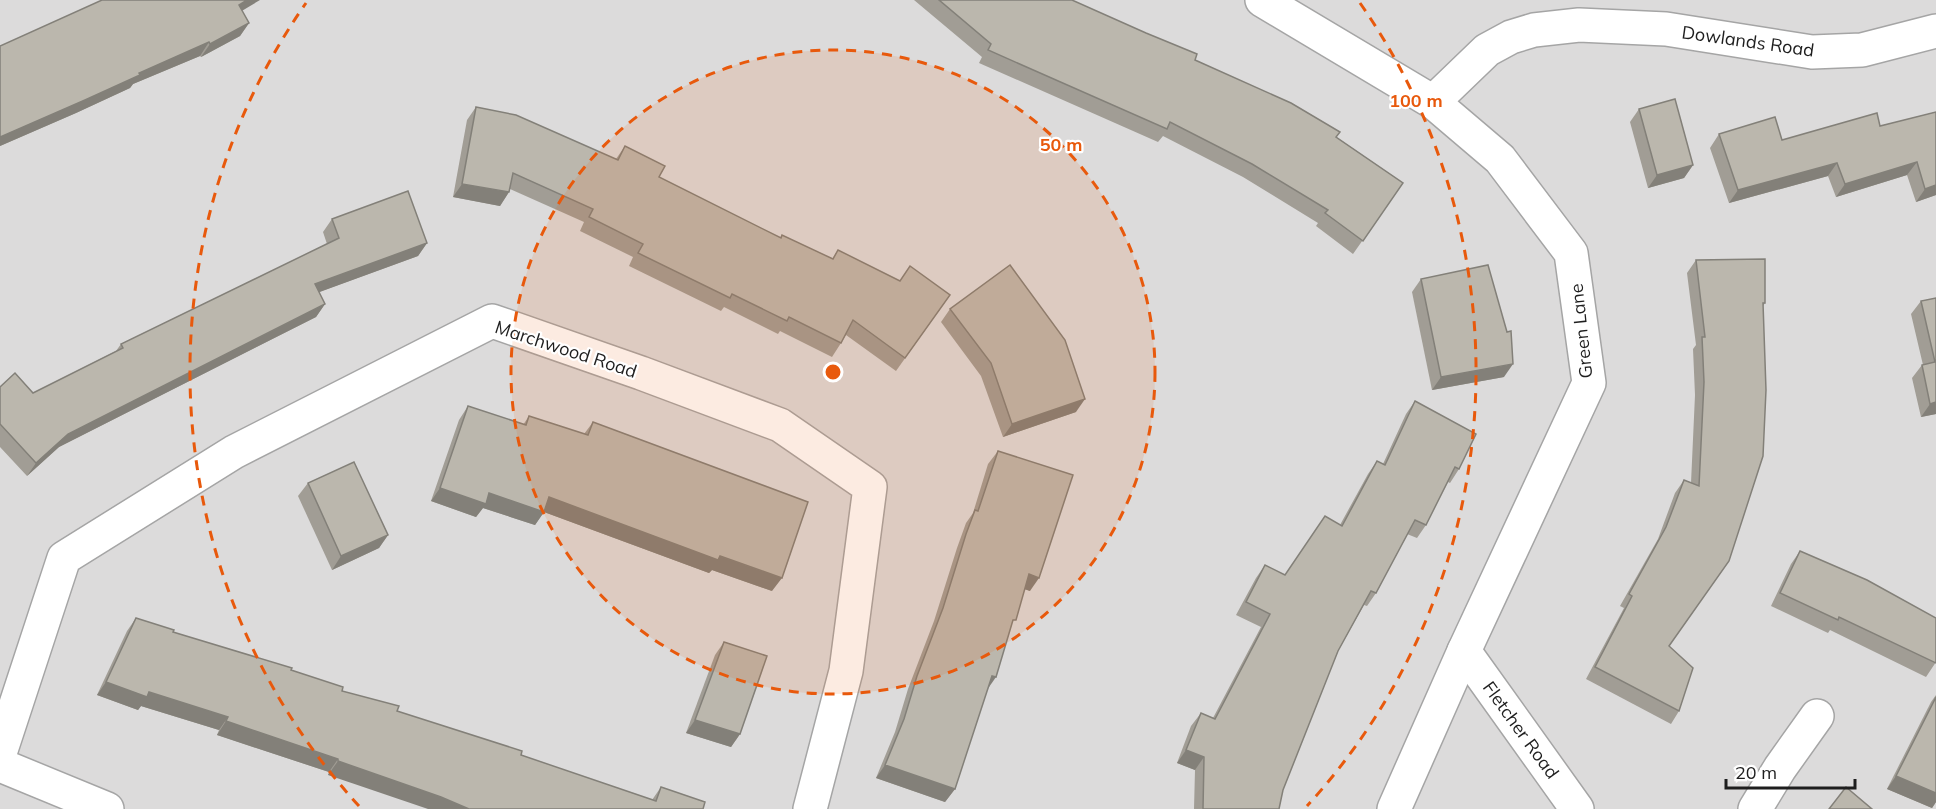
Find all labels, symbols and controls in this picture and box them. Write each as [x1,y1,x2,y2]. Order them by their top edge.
street label: Dowlands Road [1680,20,1816,62]
text: 100 m [1389,89,1443,112]
text: 50 m [1040,133,1082,156]
street label: Green Lane [1565,282,1597,380]
street label: Marchwood Road [492,315,640,383]
centre of rings [823,362,843,382]
street label: Fletcher Road [1478,677,1564,783]
scale bar [1726,752,1855,790]
text: 20 m [1735,761,1777,784]

